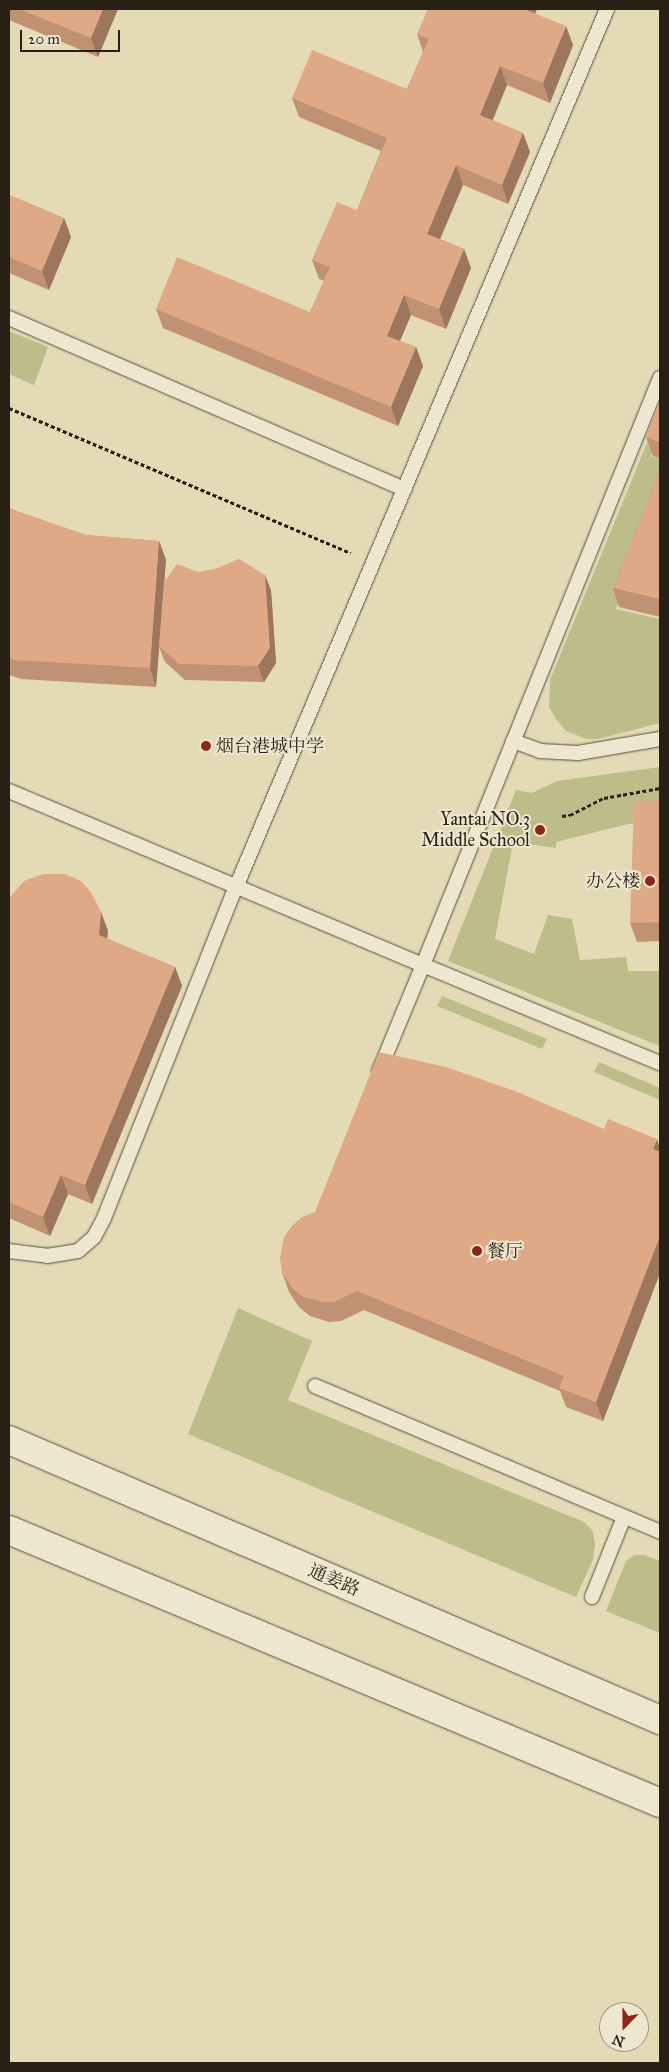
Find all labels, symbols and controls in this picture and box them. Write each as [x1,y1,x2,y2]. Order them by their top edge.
scale bar [22,20,122,52]
text: 20 m [28,30,60,48]
place label: 烟台港城中学 [216,735,324,757]
marker: 烟台港城中学 [200,740,212,752]
place label: Yantai NO.3 Middle School [421,809,530,852]
marker: Yantai NO.3 Middle School [534,824,546,836]
place label: 办公楼 [586,870,640,892]
marker: 办公楼 [644,875,656,887]
place label: 餐厅 [487,1240,523,1262]
marker: 餐厅 [471,1245,483,1257]
street label: 通姜路 [305,1560,363,1600]
north arrow [599,2002,649,2052]
text: N [610,2030,627,2051]

